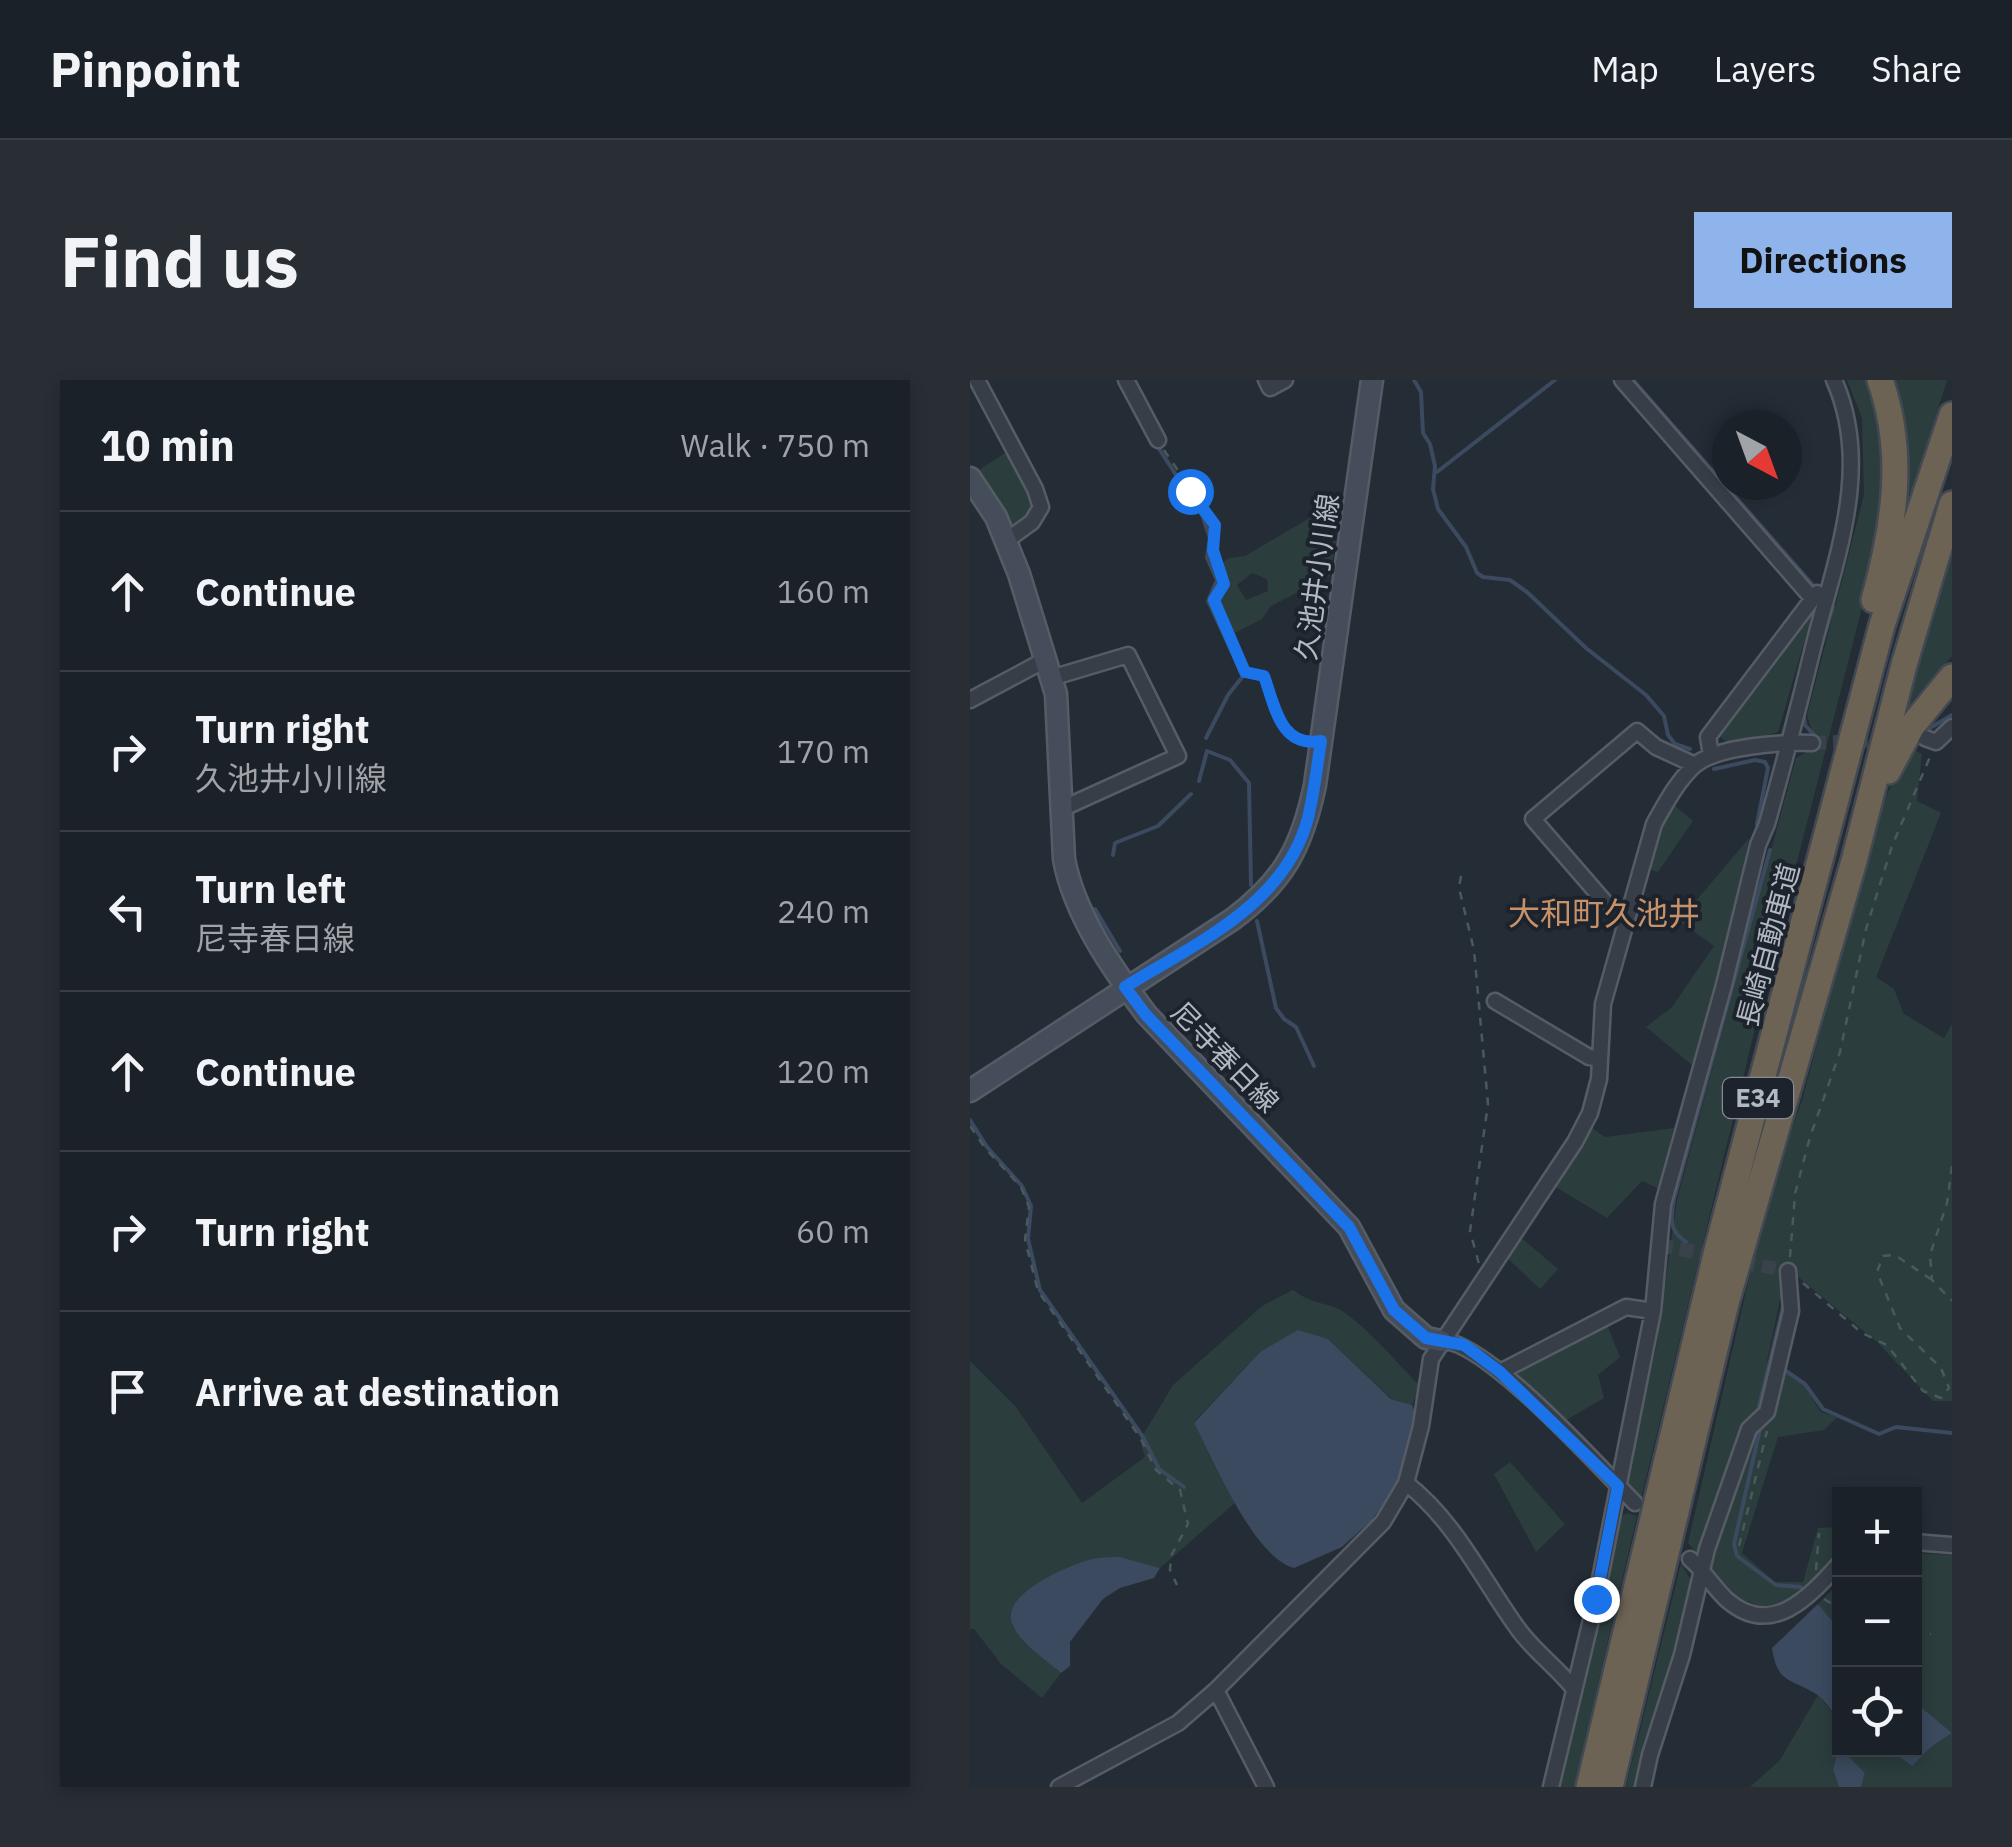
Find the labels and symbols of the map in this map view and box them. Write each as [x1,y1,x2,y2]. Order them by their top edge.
north arrow [1712,410,1802,500]
route start [1168,469,1214,515]
street label: 久池井小川線 [1286,491,1347,663]
street label: 長崎自動車道 [1728,859,1807,1031]
district label: 大和町久池井 [1508,892,1700,934]
street label: 尼寺春日線 [1163,993,1287,1120]
road number: E34 [1723,1078,1793,1118]
route end [1574,1577,1620,1623]

